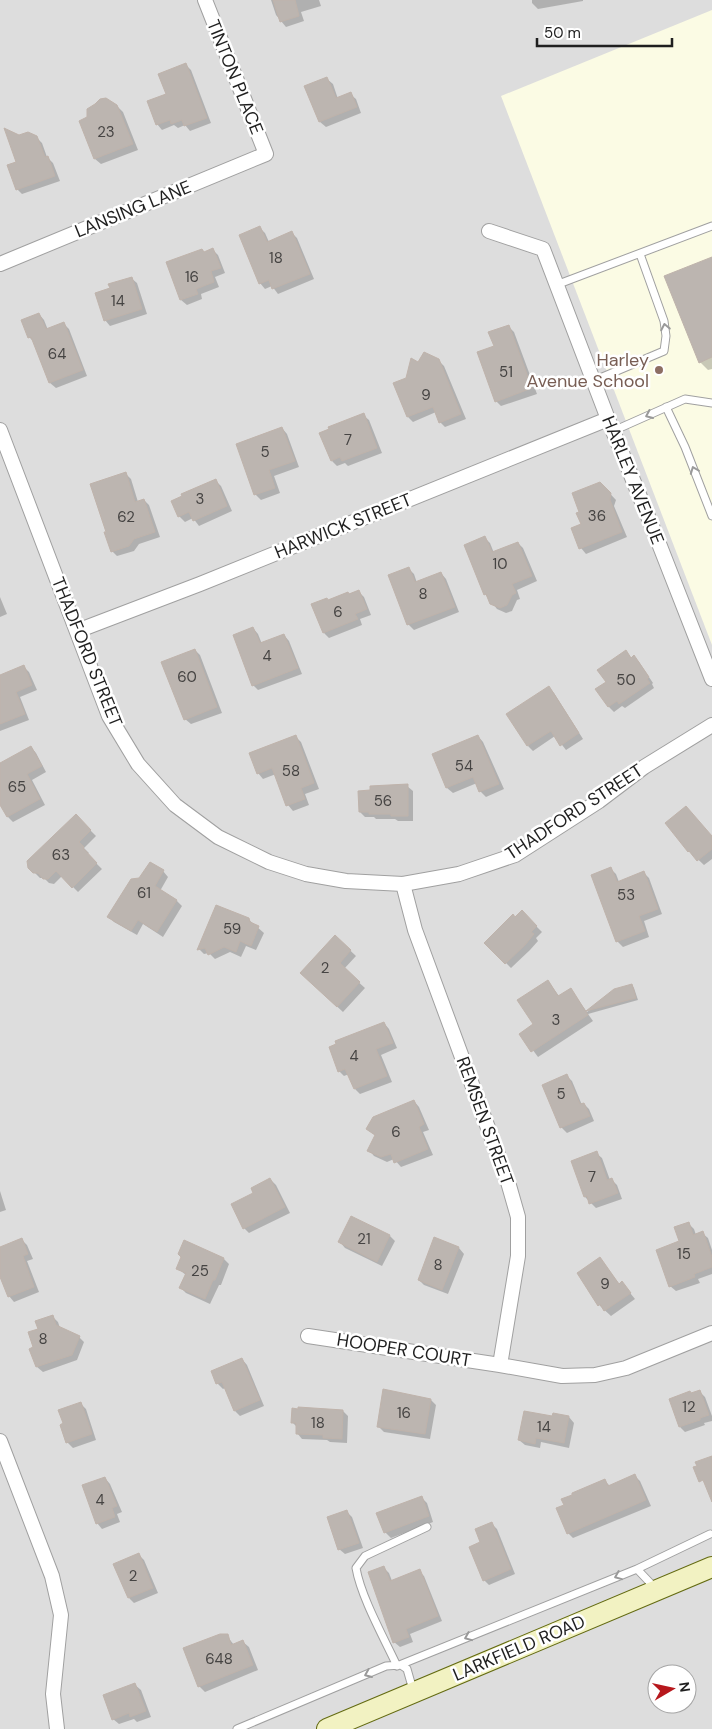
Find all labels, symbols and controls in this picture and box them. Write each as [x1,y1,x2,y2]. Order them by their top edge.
scale bar [537,15,672,47]
street label: TINTON PLACE [201,16,269,138]
text: 50 m [544,23,581,43]
house number: 23 [97,122,115,142]
street label: LANSING LANE [71,175,195,243]
house number: 18 [269,248,283,268]
house number: 16 [185,267,199,287]
house number: 14 [111,291,125,311]
one-way arrow [660,323,670,332]
house number: 64 [48,344,66,364]
place label: Harley Avenue School [527,348,649,393]
house number: 51 [499,362,513,382]
marker: Harley Avenue School [653,364,665,376]
house number: 9 [421,385,431,405]
one-way arrow [645,408,654,419]
street label: HARLEY AVENUE [596,412,670,548]
house number: 7 [344,430,352,450]
house number: 5 [260,442,270,462]
one-way arrow [690,466,701,475]
street label: HARWICK STREET [271,488,415,564]
house number: 3 [196,489,204,509]
house number: 36 [588,506,606,526]
house number: 62 [117,507,135,527]
house number: 10 [493,554,507,574]
street label: THADFORD STREET [46,574,128,730]
house number: 8 [418,584,428,604]
house number: 6 [333,602,343,622]
house number: 4 [262,646,272,666]
house number: 60 [177,667,197,687]
house number: 50 [616,670,636,690]
house number: 54 [455,756,473,776]
street label: THADFORD STREET [501,759,647,865]
house number: 58 [282,761,300,781]
house number: 65 [8,777,26,797]
house number: 56 [374,791,392,811]
house number: 63 [52,845,70,865]
house number: 61 [137,883,151,903]
house number: 53 [617,885,635,905]
house number: 59 [223,919,241,939]
house number: 2 [321,958,329,978]
house number: 3 [552,1010,560,1030]
house number: 4 [349,1046,359,1066]
street label: REMSEN STREET [451,1053,519,1189]
house number: 5 [556,1084,566,1104]
house number: 6 [391,1122,401,1142]
house number: 7 [588,1167,596,1187]
house number: 21 [357,1229,371,1249]
house number: 15 [677,1244,691,1264]
house number: 8 [433,1255,443,1275]
house number: 25 [191,1261,209,1281]
house number: 9 [600,1274,610,1294]
street label: HOOPER COURT [335,1328,473,1372]
house number: 8 [38,1329,48,1349]
house number: 12 [682,1397,696,1417]
house number: 16 [397,1403,411,1423]
house number: 18 [311,1413,325,1433]
house number: 14 [537,1417,551,1437]
house number: 4 [95,1490,105,1510]
house number: 2 [129,1566,137,1586]
one-way arrow [615,1571,623,1581]
street label: LARKFIELD ROAD [449,1609,589,1687]
one-way arrow [464,1631,473,1641]
house number: 648 [205,1649,233,1669]
north arrow [647,1664,697,1714]
one-way arrow [365,1668,373,1678]
text: N [675,1681,695,1693]

